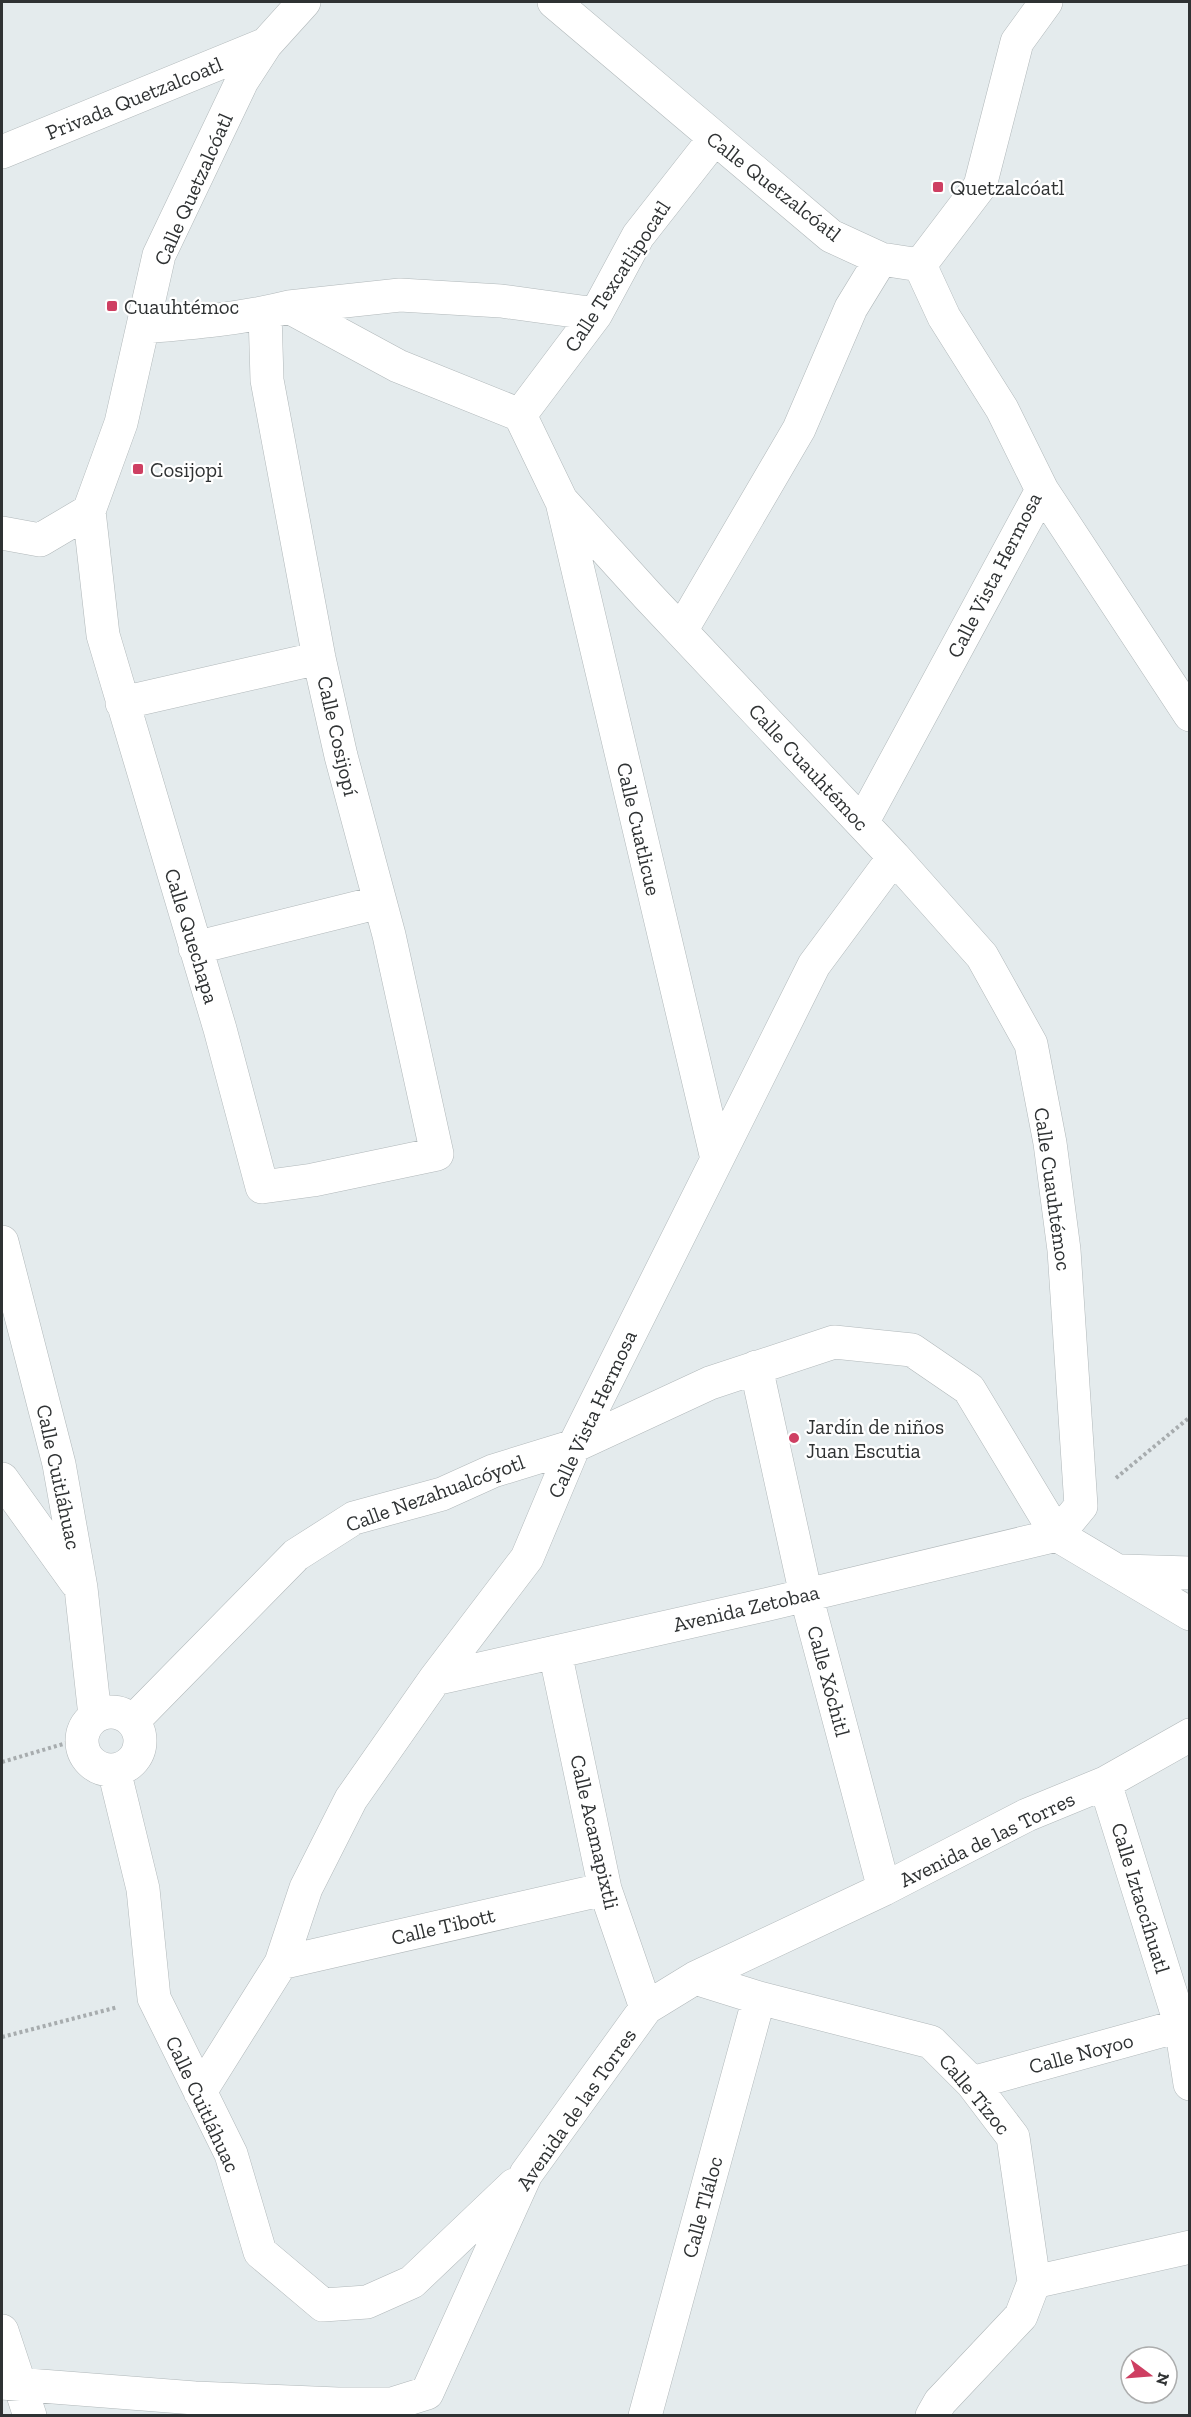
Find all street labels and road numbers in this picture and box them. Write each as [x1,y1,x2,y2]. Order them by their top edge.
street label: Privada Quetzalcoatl [42,51,226,145]
street label: Calle Quetzalcóatl [148,109,238,269]
street label: Calle Quetzalcóatl [702,126,847,247]
street label: Calle Texcatlipocatl [559,195,676,356]
street label: Calle Vista Hermosa [942,488,1046,662]
street label: Calle Cosijopí [311,674,364,799]
street label: Calle Cuauhtémoc [744,698,874,836]
street label: Calle Cuatlicue [612,760,666,898]
street label: Calle Quechapa [160,865,224,1007]
street label: Calle Cuauhtémoc [1029,1106,1077,1272]
street label: Calle Vista Hermosa [542,1326,642,1502]
street label: Calle Cuitláhuac [31,1402,87,1552]
street label: Calle Nezahualcóyotl [342,1449,528,1537]
street label: Avenida Zetobaa [670,1579,822,1637]
street label: Calle Xóchitl [802,1623,856,1739]
street label: Calle Acamapixtli [565,1752,625,1912]
street label: Avenida de las Torres [895,1786,1079,1892]
street label: Calle Iztaccíhuatl [1106,1820,1176,1977]
street label: Calle Tibott [389,1902,497,1950]
street label: Avenida de las Torres [511,2023,641,2195]
street label: Calle Noyoo [1026,2027,1136,2079]
street label: Calle Cuitláhuac [160,2032,246,2176]
street label: Calle Tízoc [934,2048,1016,2140]
street label: Calle Tláloc [676,2154,728,2260]

